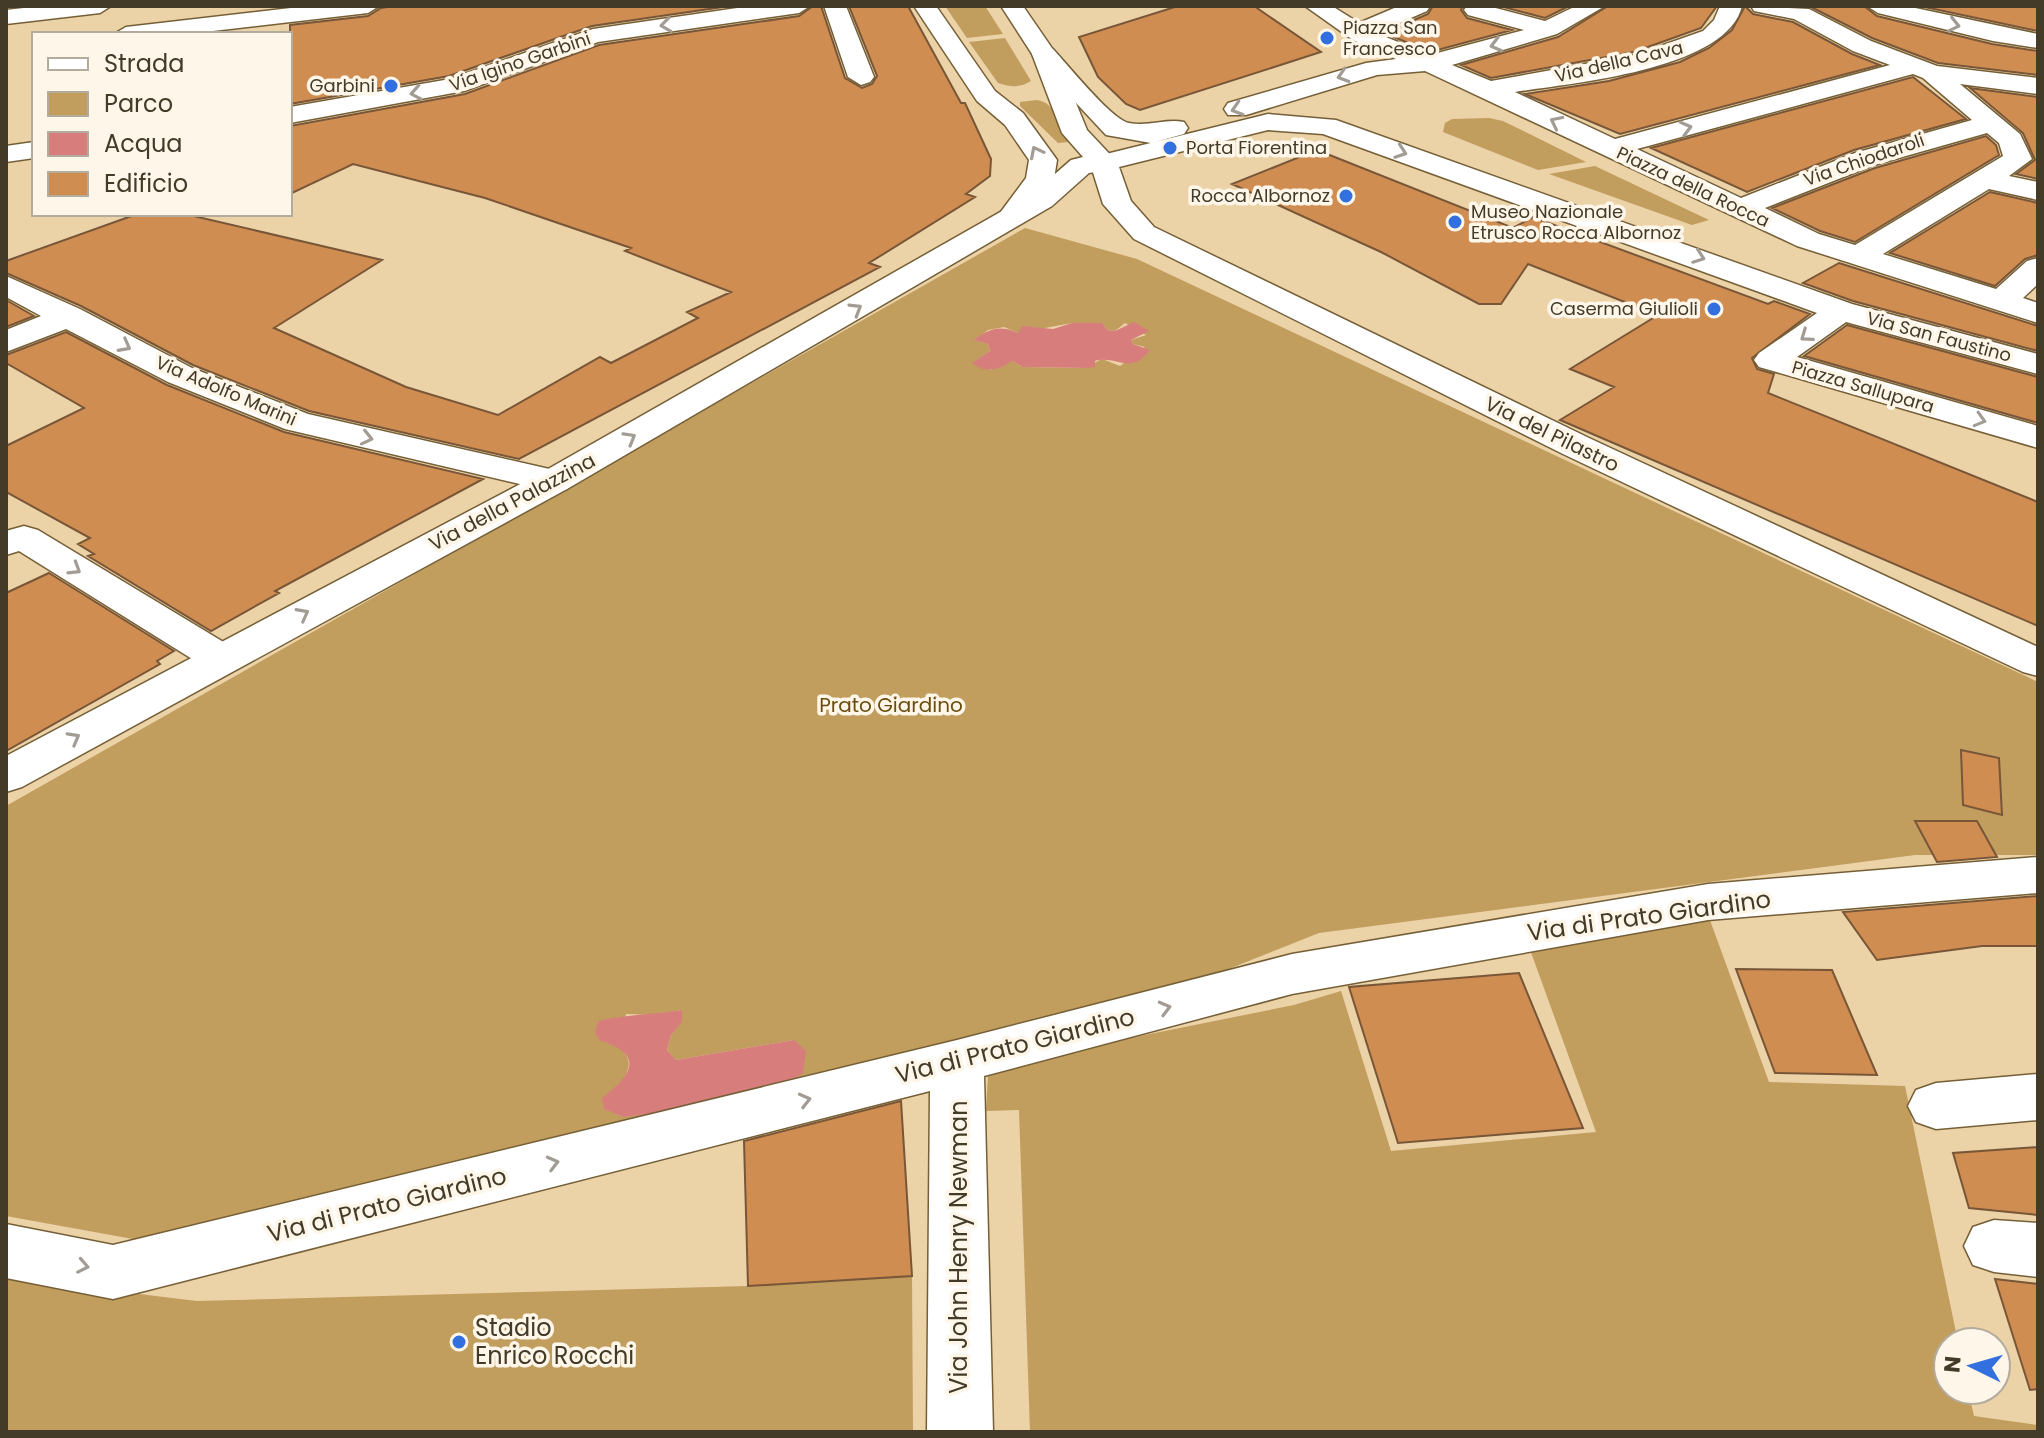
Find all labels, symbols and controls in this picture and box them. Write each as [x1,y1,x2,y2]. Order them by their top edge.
place label: Piazza San Francesco [1343,15,1438,61]
one-way arrow [659,16,673,33]
one-way arrow [1946,16,1960,33]
street label: Via Igino Garbini [446,26,594,97]
marker: Piazza San Francesco [1318,29,1336,47]
legend [32,32,292,216]
one-way arrow [1490,35,1504,52]
street label: Via della Cava [1552,35,1686,88]
text: Strada [104,47,184,80]
one-way arrow [1336,67,1350,83]
place label: Garbini [310,73,375,98]
marker: Garbini [382,77,400,95]
one-way arrow [409,84,423,101]
text: Parco [104,87,173,120]
one-way arrow [1231,100,1245,116]
one-way arrow [1550,116,1565,132]
one-way arrow [1679,121,1693,137]
text: Acqua [104,127,183,160]
street label: Via Chiodaroli [1800,127,1928,192]
place label: Porta Fiorentina [1186,135,1327,160]
marker: Porta Fiorentina [1161,139,1179,157]
street label: Piazza della Rocca [1613,140,1774,233]
one-way arrow [1393,142,1407,159]
one-way arrow [1030,146,1046,160]
text: Edificio [104,167,188,200]
place label: Rocca Albornoz [1191,183,1330,208]
marker: Rocca Albornoz [1337,187,1355,205]
place label: Museo Nazionale Etrusco Rocca Albornoz [1471,199,1681,245]
marker: Museo Nazionale Etrusco Rocca Albornoz [1446,213,1464,231]
one-way arrow [1691,248,1705,264]
place label: Caserma Giulioli [1550,296,1698,321]
marker: Caserma Giulioli [1705,300,1723,318]
one-way arrow [847,304,862,319]
street label: Via San Faustino [1864,305,2014,368]
one-way arrow [1800,326,1814,341]
one-way arrow [117,337,132,352]
street label: Via Adolfo Marini [152,350,300,432]
street label: Piazza Sallupara [1789,354,1937,419]
street label: Via del Pilastro [1480,389,1624,479]
one-way arrow [1973,411,1987,427]
one-way arrow [360,429,374,446]
one-way arrow [621,432,636,448]
street label: Via della Palazzina [424,446,600,558]
one-way arrow [66,560,81,575]
one-way arrow [294,609,309,624]
park label: Prato Giardino [819,691,963,719]
one-way arrow [66,733,81,748]
street label: Via di Prato Giardino [1525,882,1773,949]
street label: Via di Prato Giardino [892,1000,1138,1091]
one-way arrow [1158,1000,1172,1017]
one-way arrow [797,1092,811,1109]
street label: Via John Henry Newman [942,1100,975,1394]
one-way arrow [545,1155,559,1172]
street label: Via di Prato Giardino [264,1159,510,1250]
one-way arrow [76,1257,89,1274]
place label: Stadio Enrico Rocchi [475,1311,634,1372]
north arrow [1932,1326,2012,1406]
marker: Stadio Enrico Rocchi [450,1333,468,1351]
text: N [1936,1355,1969,1374]

